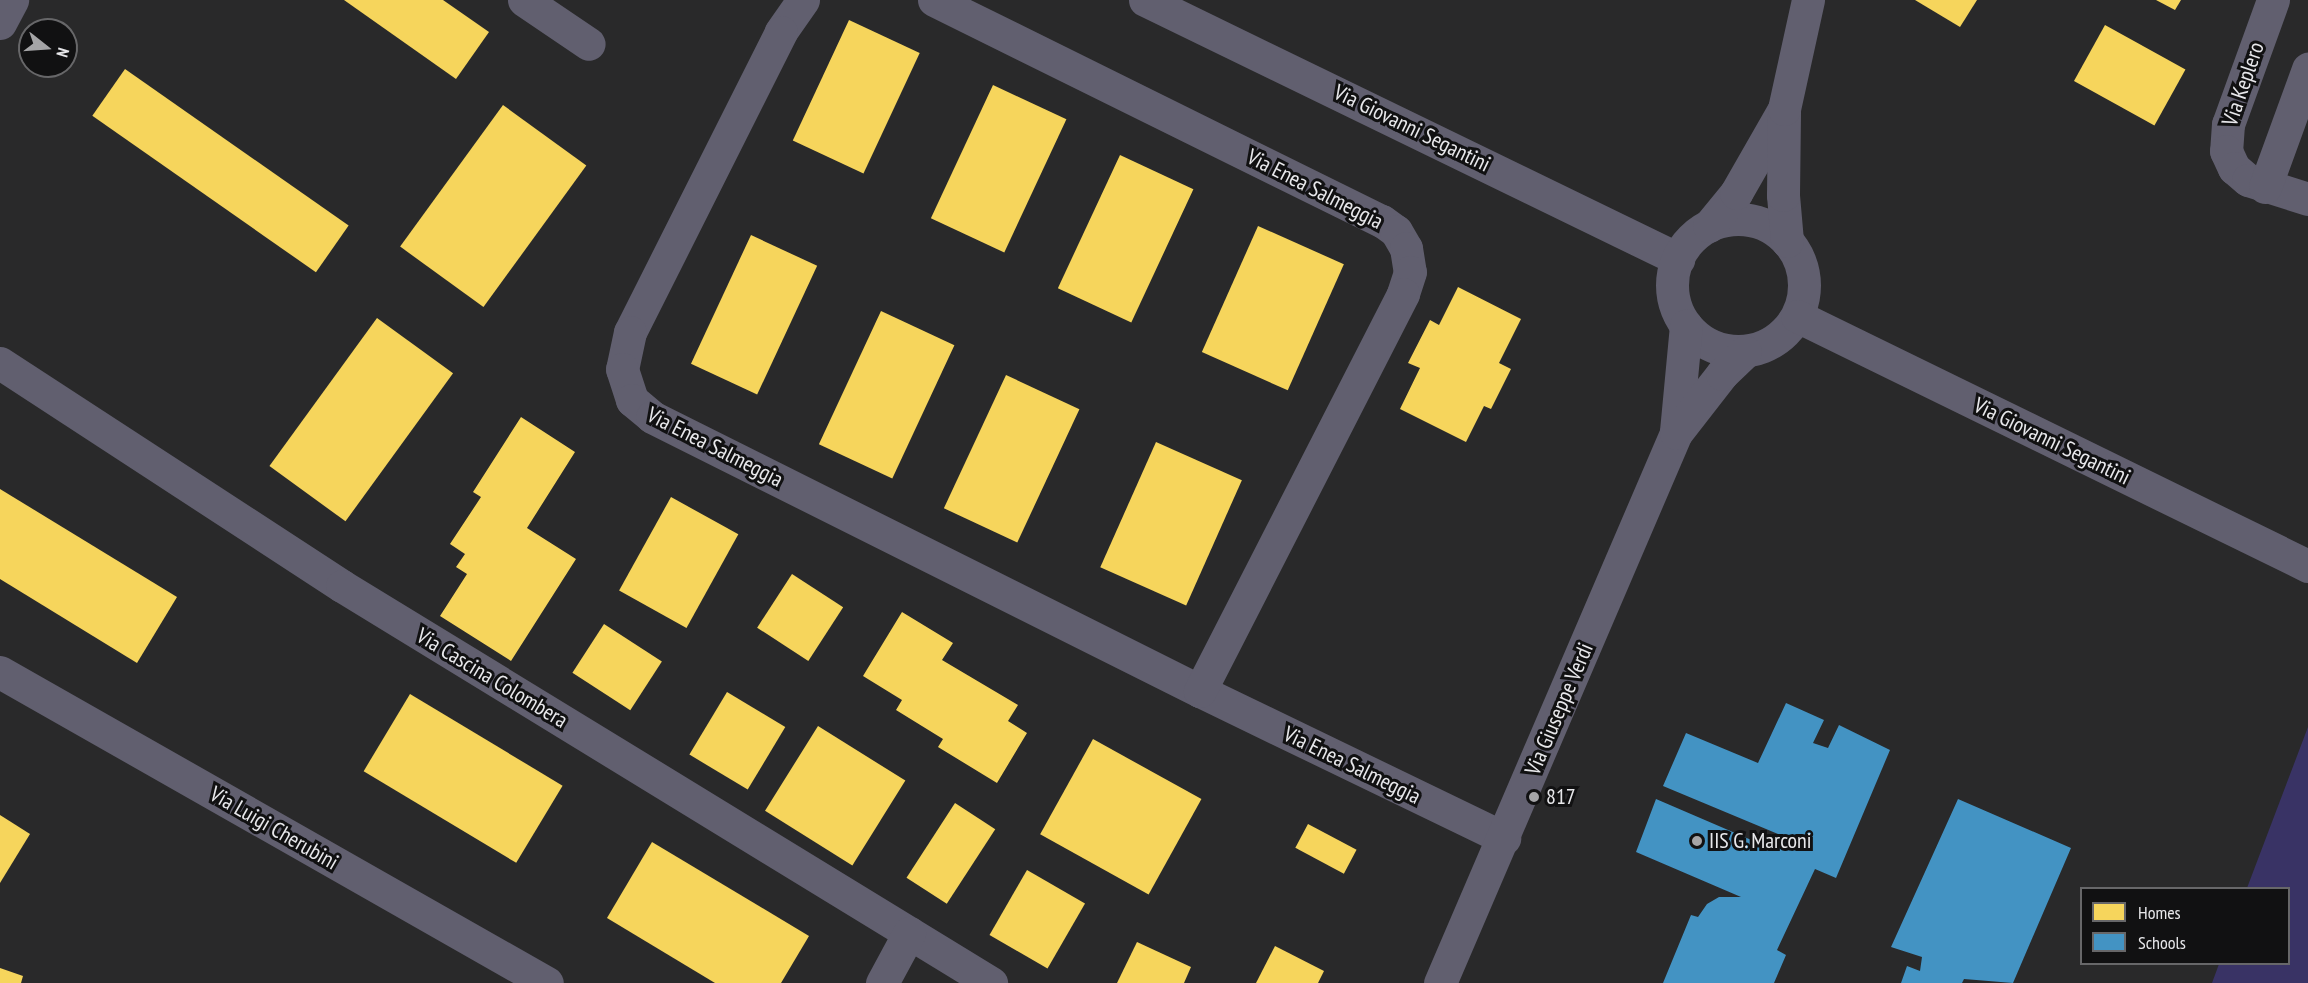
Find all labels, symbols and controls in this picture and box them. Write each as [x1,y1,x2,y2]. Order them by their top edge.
north arrow [18,18,78,78]
street label: Via Keplero [2216,39,2270,129]
text: N [52,46,74,60]
street label: Via Giovanni Segantini [1329,79,1495,177]
street label: Via Enea Salmeggia [1243,143,1387,235]
street label: Via Giovanni Segantini [1969,392,2135,490]
street label: Via Enea Salmeggia [643,401,787,493]
street label: Via Cascina Colombera [412,623,572,733]
street label: Via Giuseppe Verdi [1519,639,1599,779]
street label: Via Enea Salmeggia [1279,720,1425,810]
street label: Via Luigi Cherubini [205,781,343,875]
place label: 817 [1546,784,1576,810]
marker: 817 [1527,790,1541,804]
place label: IIS G. Marconi [1709,828,1813,854]
marker: IIS G. Marconi [1690,834,1704,848]
legend [2080,887,2290,965]
text: Homes [2138,901,2181,924]
text: Schools [2138,931,2186,954]

